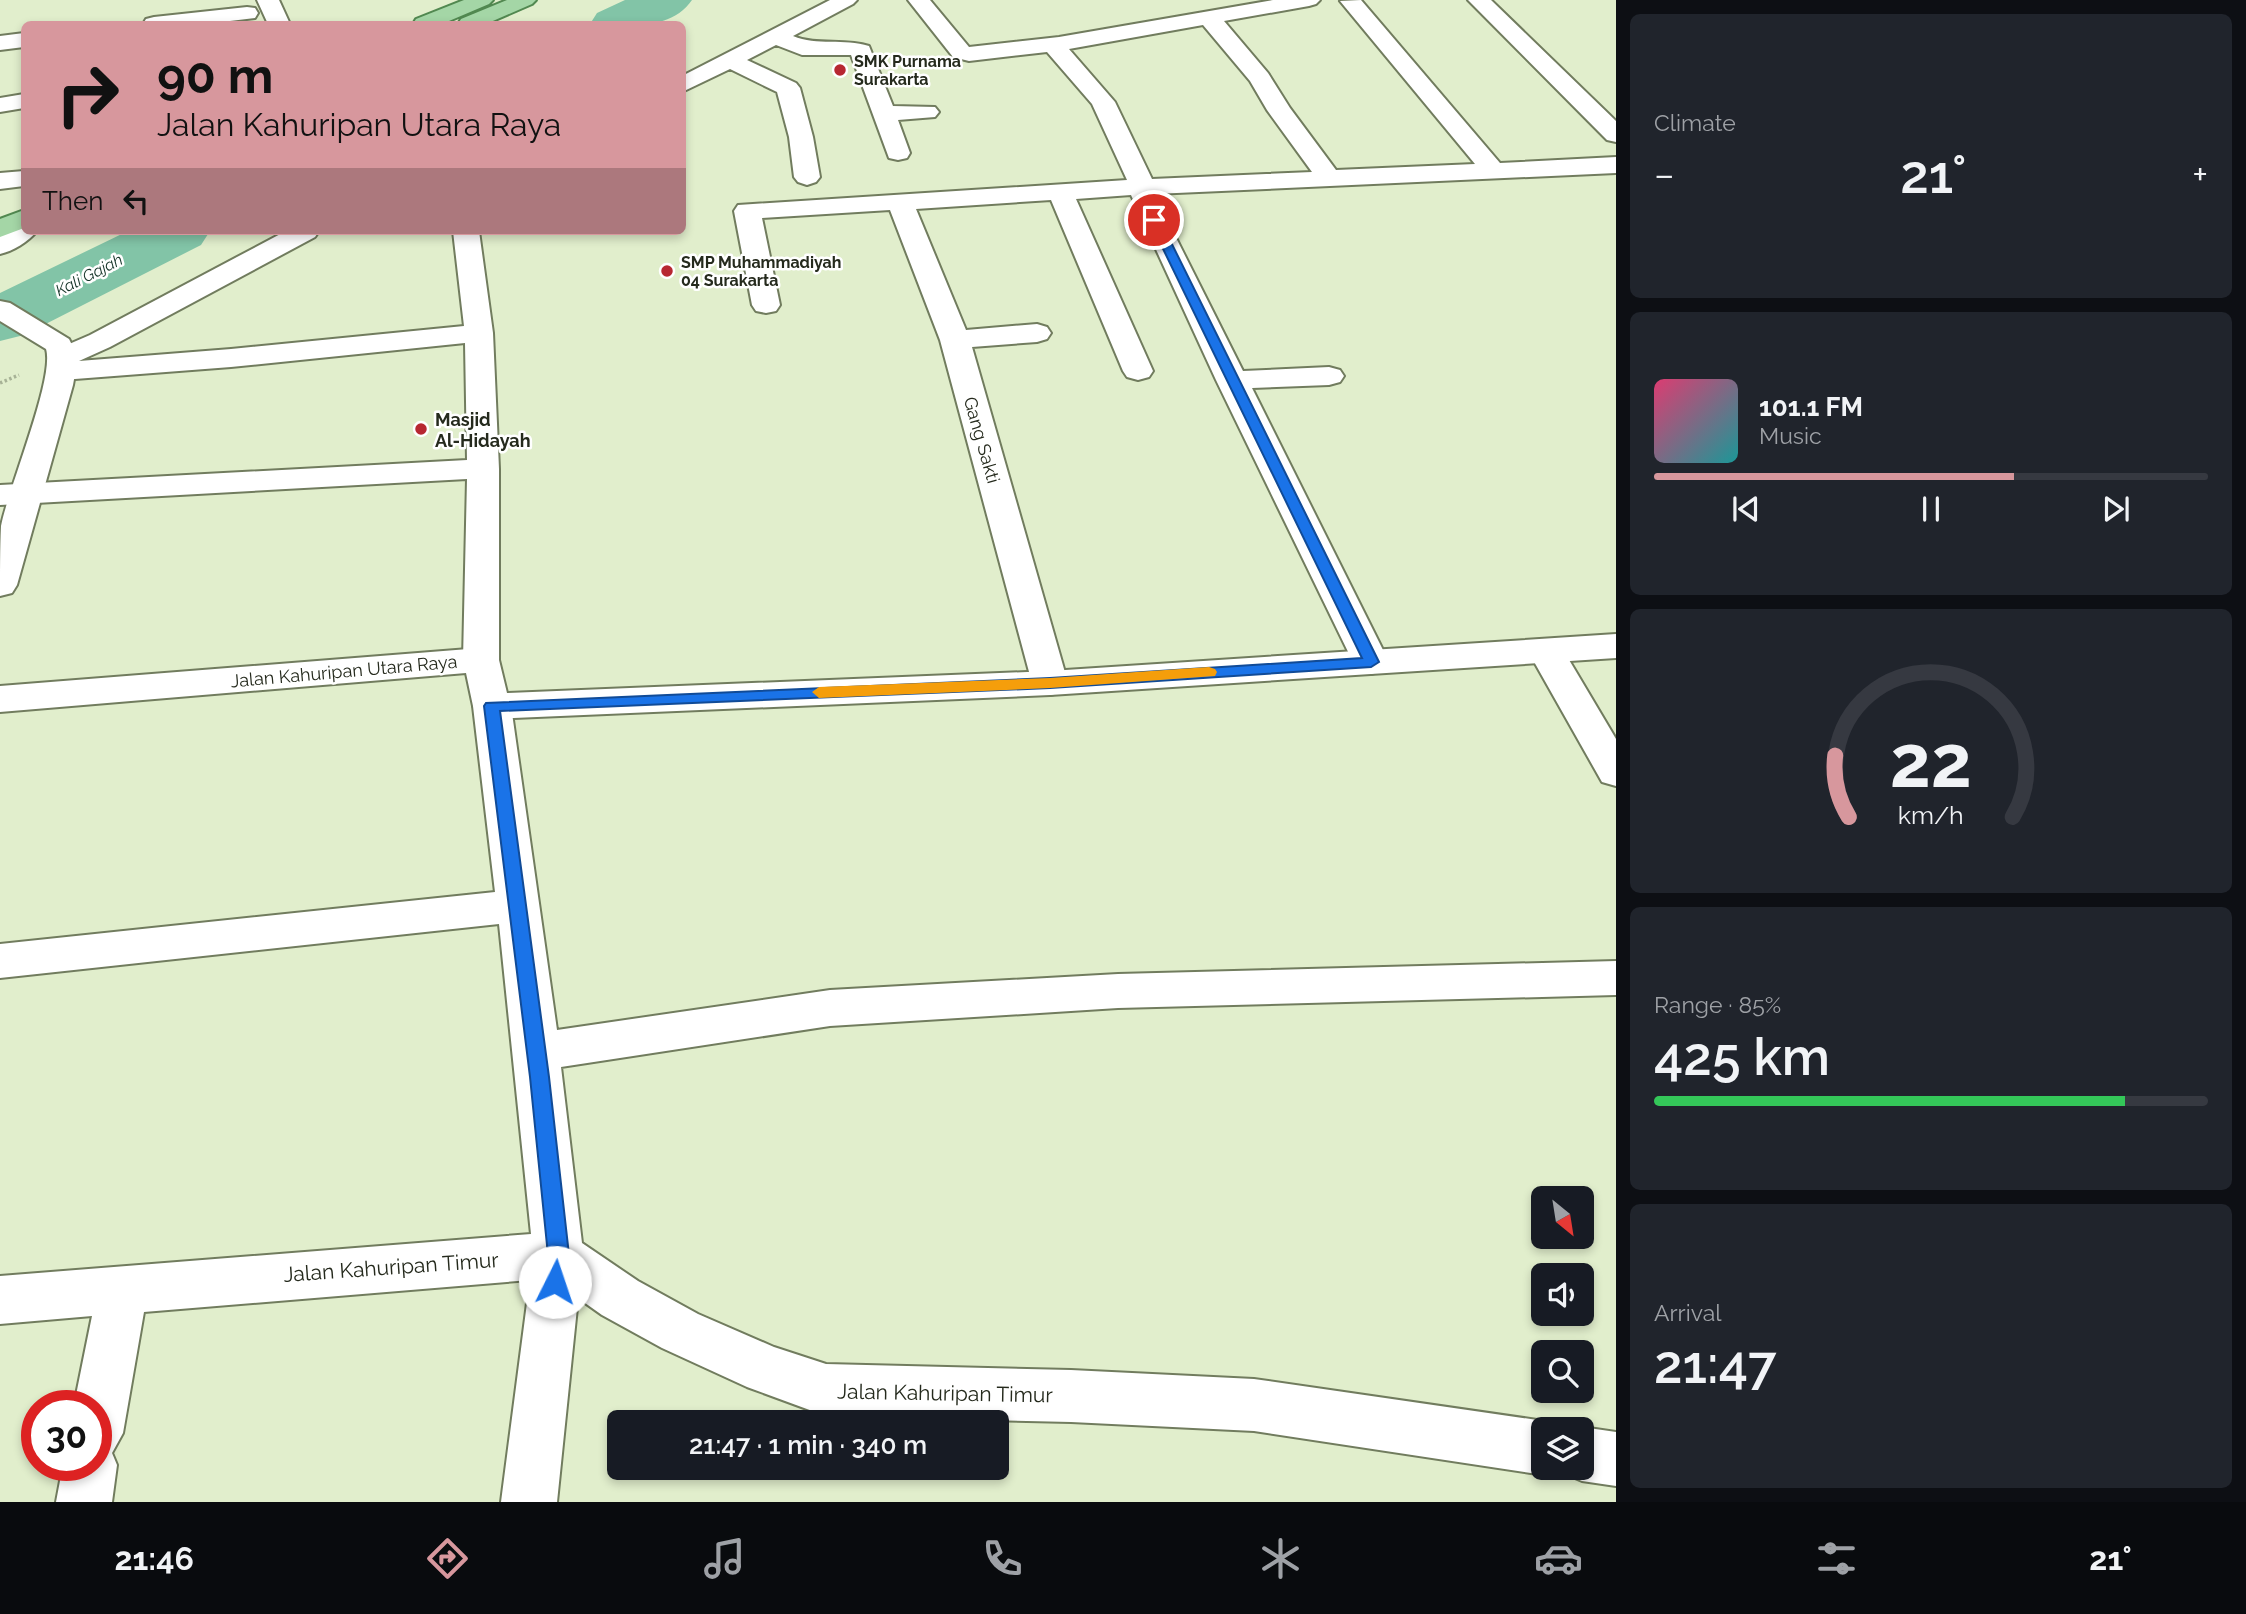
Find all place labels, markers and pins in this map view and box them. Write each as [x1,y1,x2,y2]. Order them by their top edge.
place label: SMK Purnama Surakarta [854,52,961,89]
marker: SMK Purnama Surakarta [832,62,848,78]
pin [1124,190,1184,250]
place label: SMP Muhammadiyah 04 Surakarta [681,253,841,290]
marker: SMP Muhammadiyah 04 Surakarta [659,263,675,279]
place label: Masjid Al-Hidayah [435,409,531,451]
marker: Masjid Al-Hidayah [413,421,429,437]

